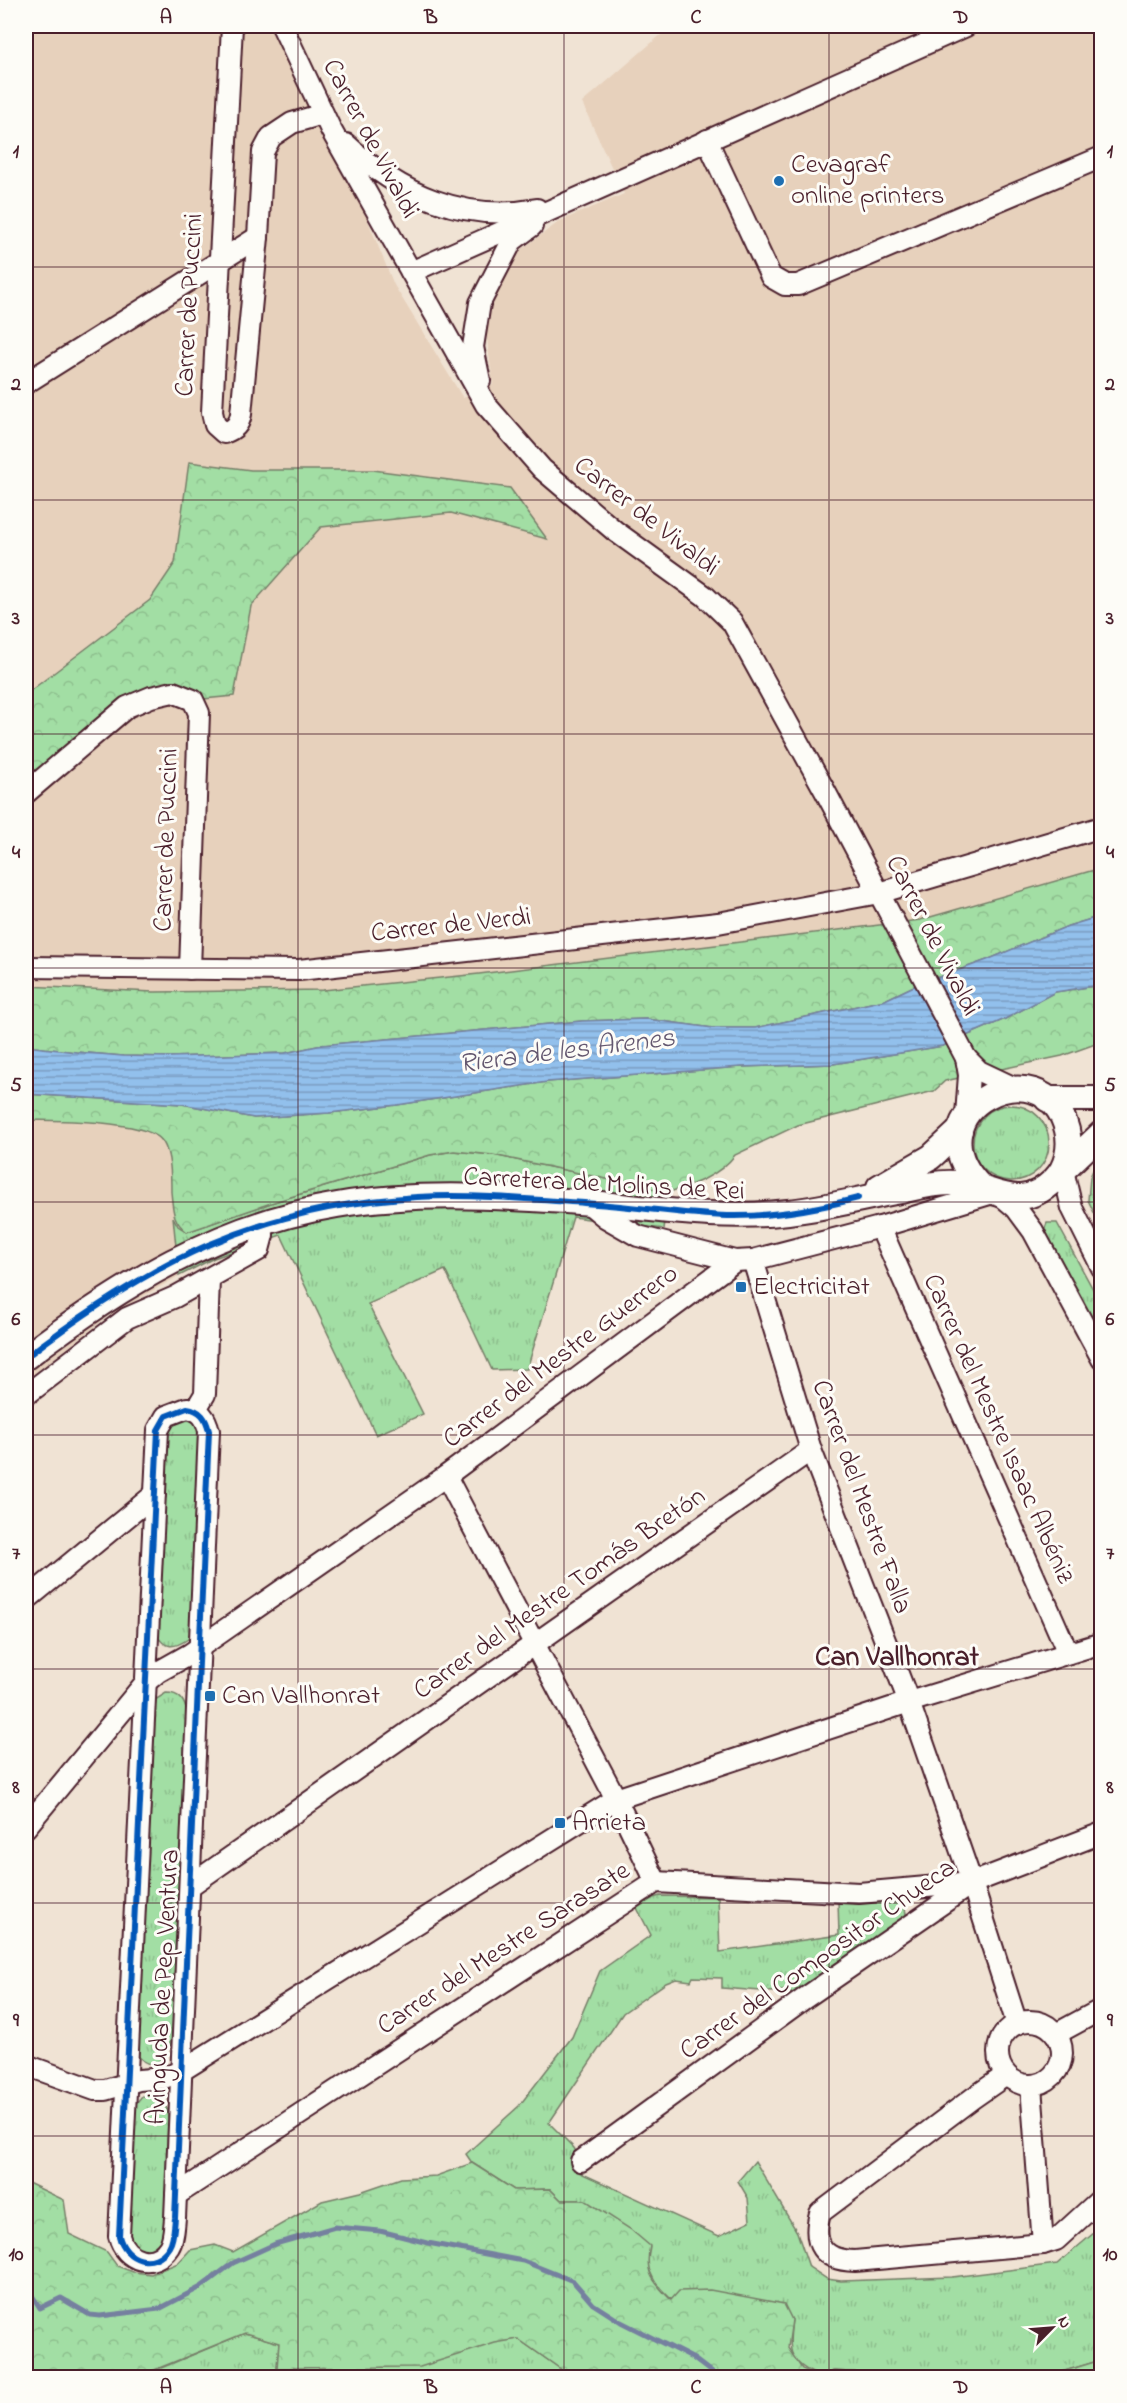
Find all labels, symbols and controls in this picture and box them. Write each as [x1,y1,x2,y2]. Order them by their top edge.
text: A [160,4,172,33]
text: B [423,4,438,33]
text: C [691,4,702,33]
text: D [953,4,968,33]
street label: Carrer de Vivaldi [312,52,428,226]
text: 1 [13,138,20,167]
text: 1 [1107,138,1114,167]
place label: Cevagraf online printers [791,146,944,216]
marker: Cevagraf online printers [772,174,786,188]
street label: Carrer de Puccini [166,212,214,398]
text: 2 [10,371,21,400]
text: 2 [1104,371,1115,400]
street label: Carrer de Vivaldi [565,447,727,587]
text: 3 [11,605,20,634]
text: 3 [1105,605,1114,634]
street label: Carrer de Puccini [144,747,190,933]
text: 4 [12,839,21,868]
text: 4 [1106,839,1115,868]
street label: Carrer de Vivaldi [875,849,989,1023]
street label: Carrer de Verdi [369,898,533,954]
water label: Riera de les Arenes [457,1018,678,1086]
text: 5 [10,1072,22,1101]
text: 5 [1104,1072,1116,1101]
street label: Carretera de Molins de Rei [462,1158,746,1212]
street label: Carrer del Mestre Guerrero [435,1255,687,1459]
place label: Electricitat [753,1268,870,1307]
street label: Carrer del Mestre Isaac Albéniz [912,1268,1084,1591]
marker: Electricitat [734,1280,748,1294]
text: 6 [12,1306,21,1335]
text: 6 [1106,1306,1115,1335]
street label: Carrer del Mestre Falla [801,1375,921,1619]
street label: Carrer del Mestre Tomás Bretón [406,1478,714,1710]
text: 7 [12,1540,21,1569]
text: 7 [1106,1540,1115,1569]
district label: Can Vallhonrat [815,1638,980,1679]
place label: Can Vallhonrat [222,1677,380,1716]
marker: Can Vallhonrat [203,1689,217,1703]
text: 8 [11,1774,20,1803]
text: 8 [1105,1774,1114,1803]
place label: Arrieta [572,1804,646,1843]
marker: Arrieta [553,1816,567,1830]
street label: Avinguda de Pep Ventura [137,1848,191,2126]
street label: Carrer del Compositor Chueca [672,1850,964,2070]
street label: Carrer del Mestre Sarasate [370,1852,639,2046]
text: 9 [12,2007,20,2036]
text: 9 [1106,2007,1114,2036]
text: 10 [9,2241,24,2270]
text: 10 [1103,2241,1118,2270]
north arrow [1022,2298,1082,2358]
text: N [1051,2313,1077,2333]
text: A [160,2374,172,2403]
text: B [423,2374,438,2403]
text: C [691,2374,702,2403]
text: D [953,2374,968,2403]

